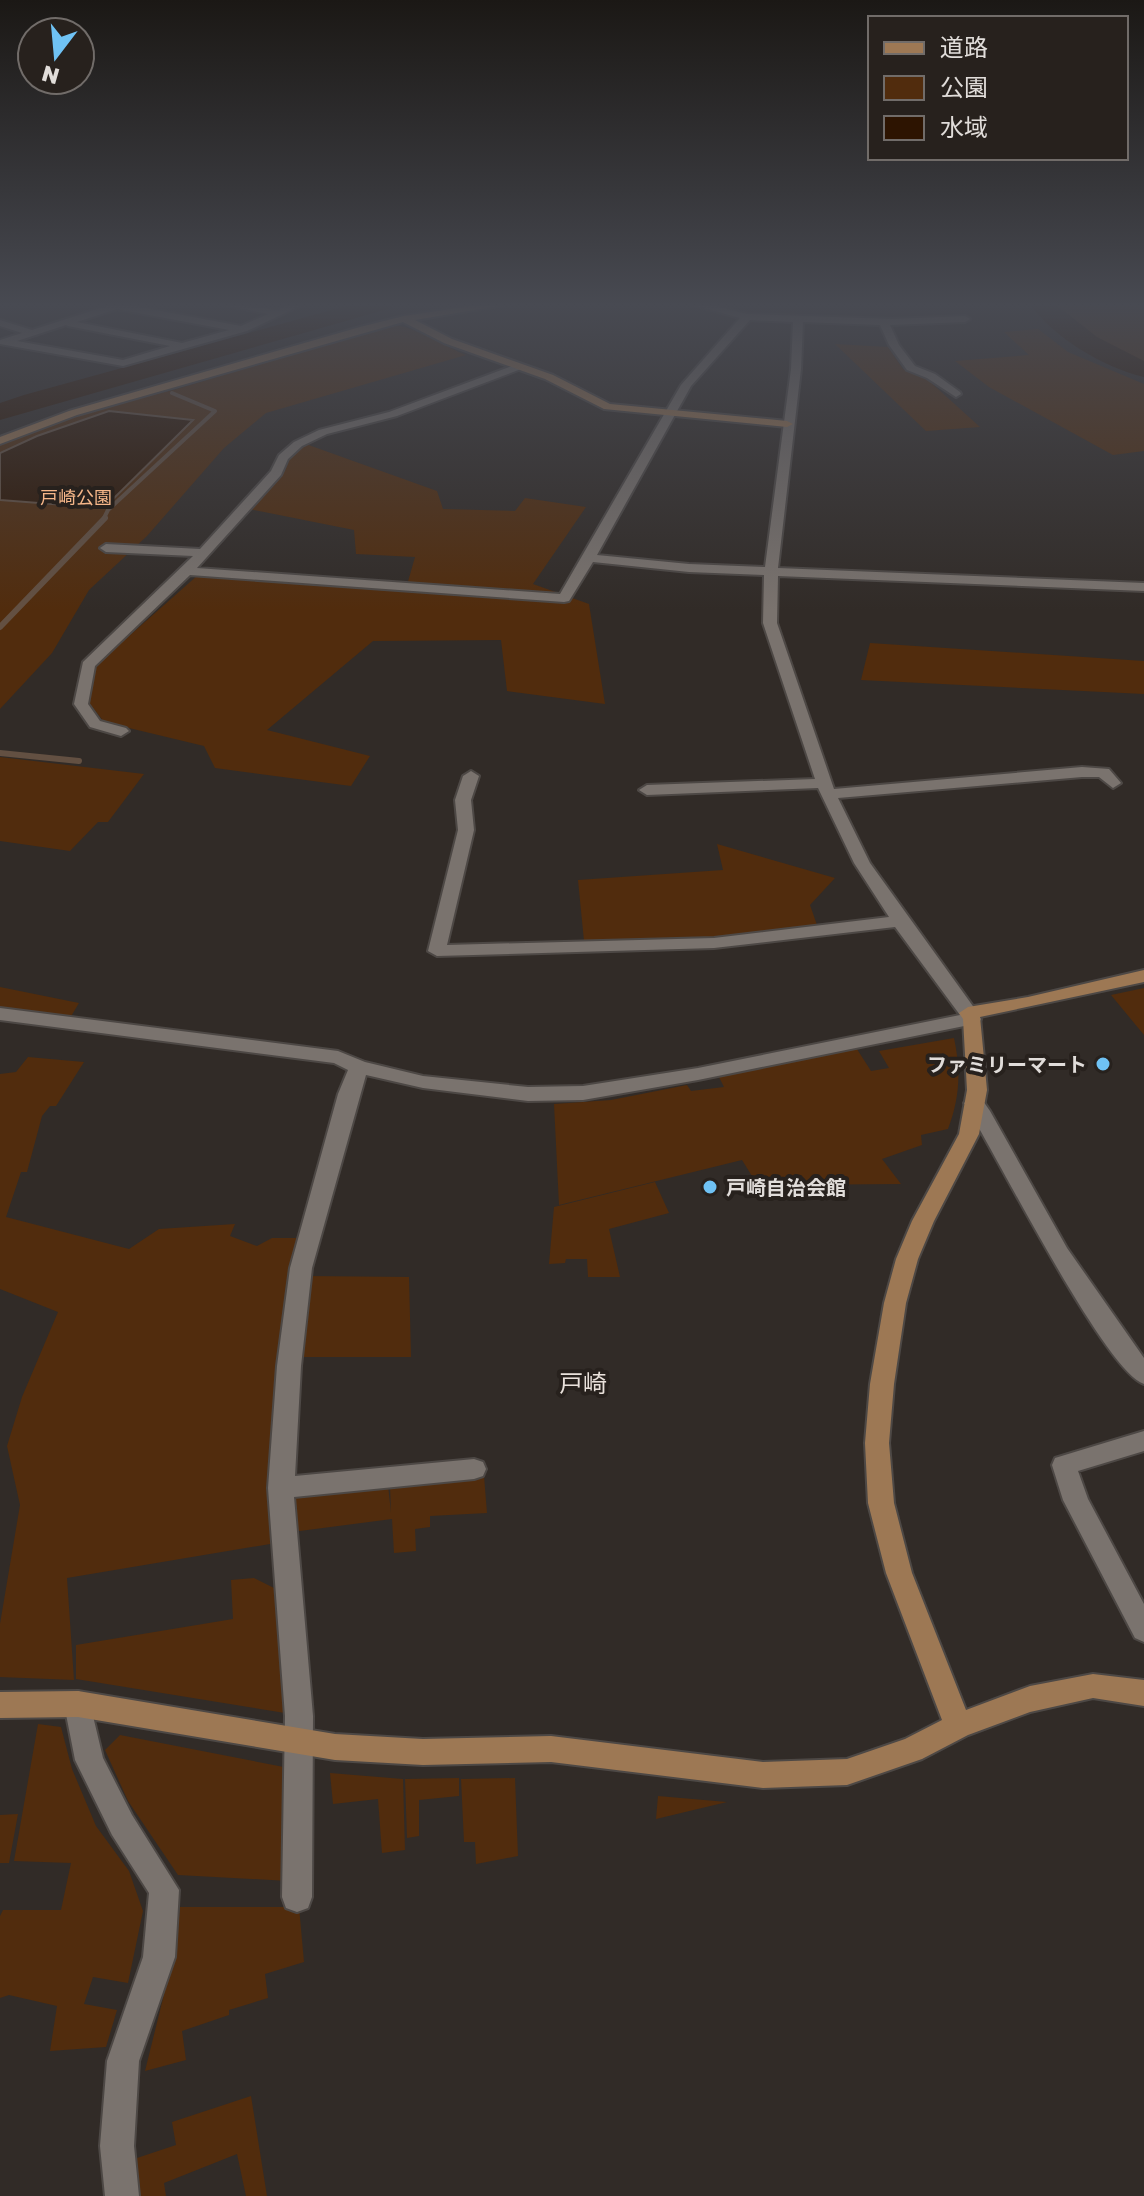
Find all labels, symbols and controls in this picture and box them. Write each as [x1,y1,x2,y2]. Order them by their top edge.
north arrow [16,16,96,96]
legend [868,16,1128,160]
text: 道路 [940,32,988,61]
text: N [39,60,62,91]
text: 公園 [940,72,988,101]
text: 水域 [940,112,988,141]
park label: 戸崎公園 [40,486,112,508]
place label: ファミリーマート [927,1052,1087,1076]
marker: ファミリーマート [1094,1055,1112,1073]
place label: 戸崎自治会館 [726,1175,846,1199]
marker: 戸崎自治会館 [701,1178,719,1196]
district label: 戸崎 [559,1368,607,1397]

